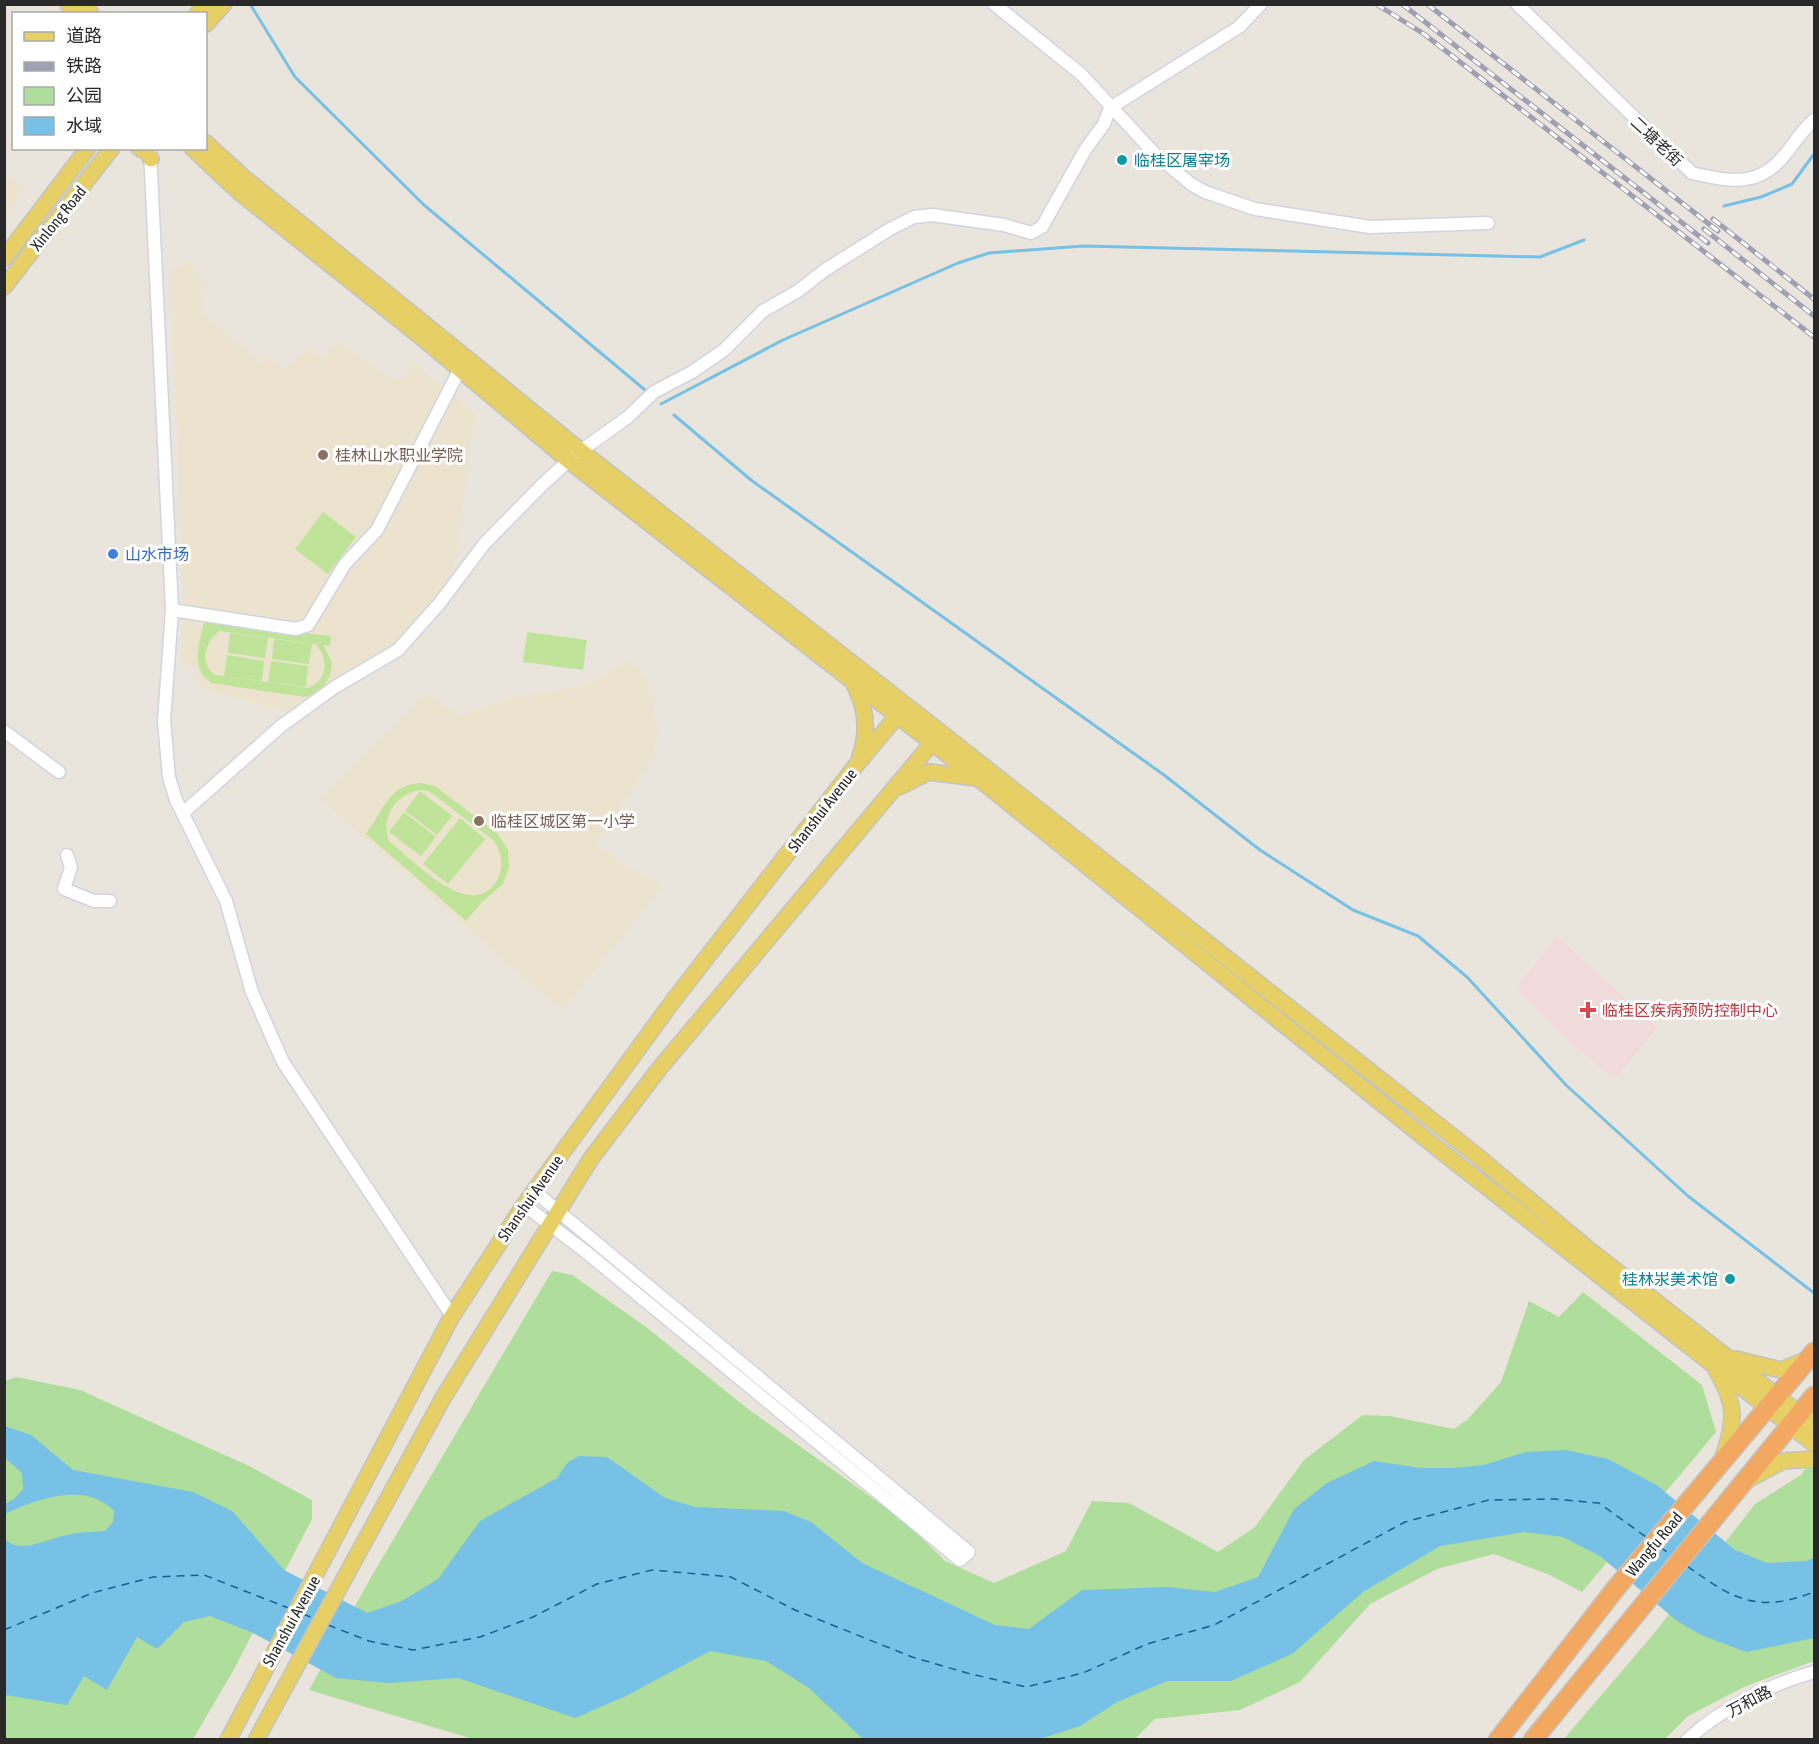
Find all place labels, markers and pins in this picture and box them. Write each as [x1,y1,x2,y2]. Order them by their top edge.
place label: 临桂区屠宰场 [1134,151,1230,169]
marker: 临桂区屠宰场 [1115,153,1129,167]
place label: 桂林山水职业学院 [335,446,463,464]
marker: 桂林山水职业学院 [316,448,330,462]
place label: 山水市场 [125,545,189,563]
marker: 山水市场 [106,547,120,561]
place label: 临桂区城区第一小学 [491,812,635,830]
marker: 临桂区城区第一小学 [472,814,486,828]
marker: 临桂区疾病预防控制中心 [1579,1001,1597,1019]
place label: 临桂区疾病预防控制中心 [1602,1001,1778,1019]
place label: 桂林汖美术馆 [1622,1270,1718,1288]
marker: 桂林汖美术馆 [1723,1272,1737,1286]

